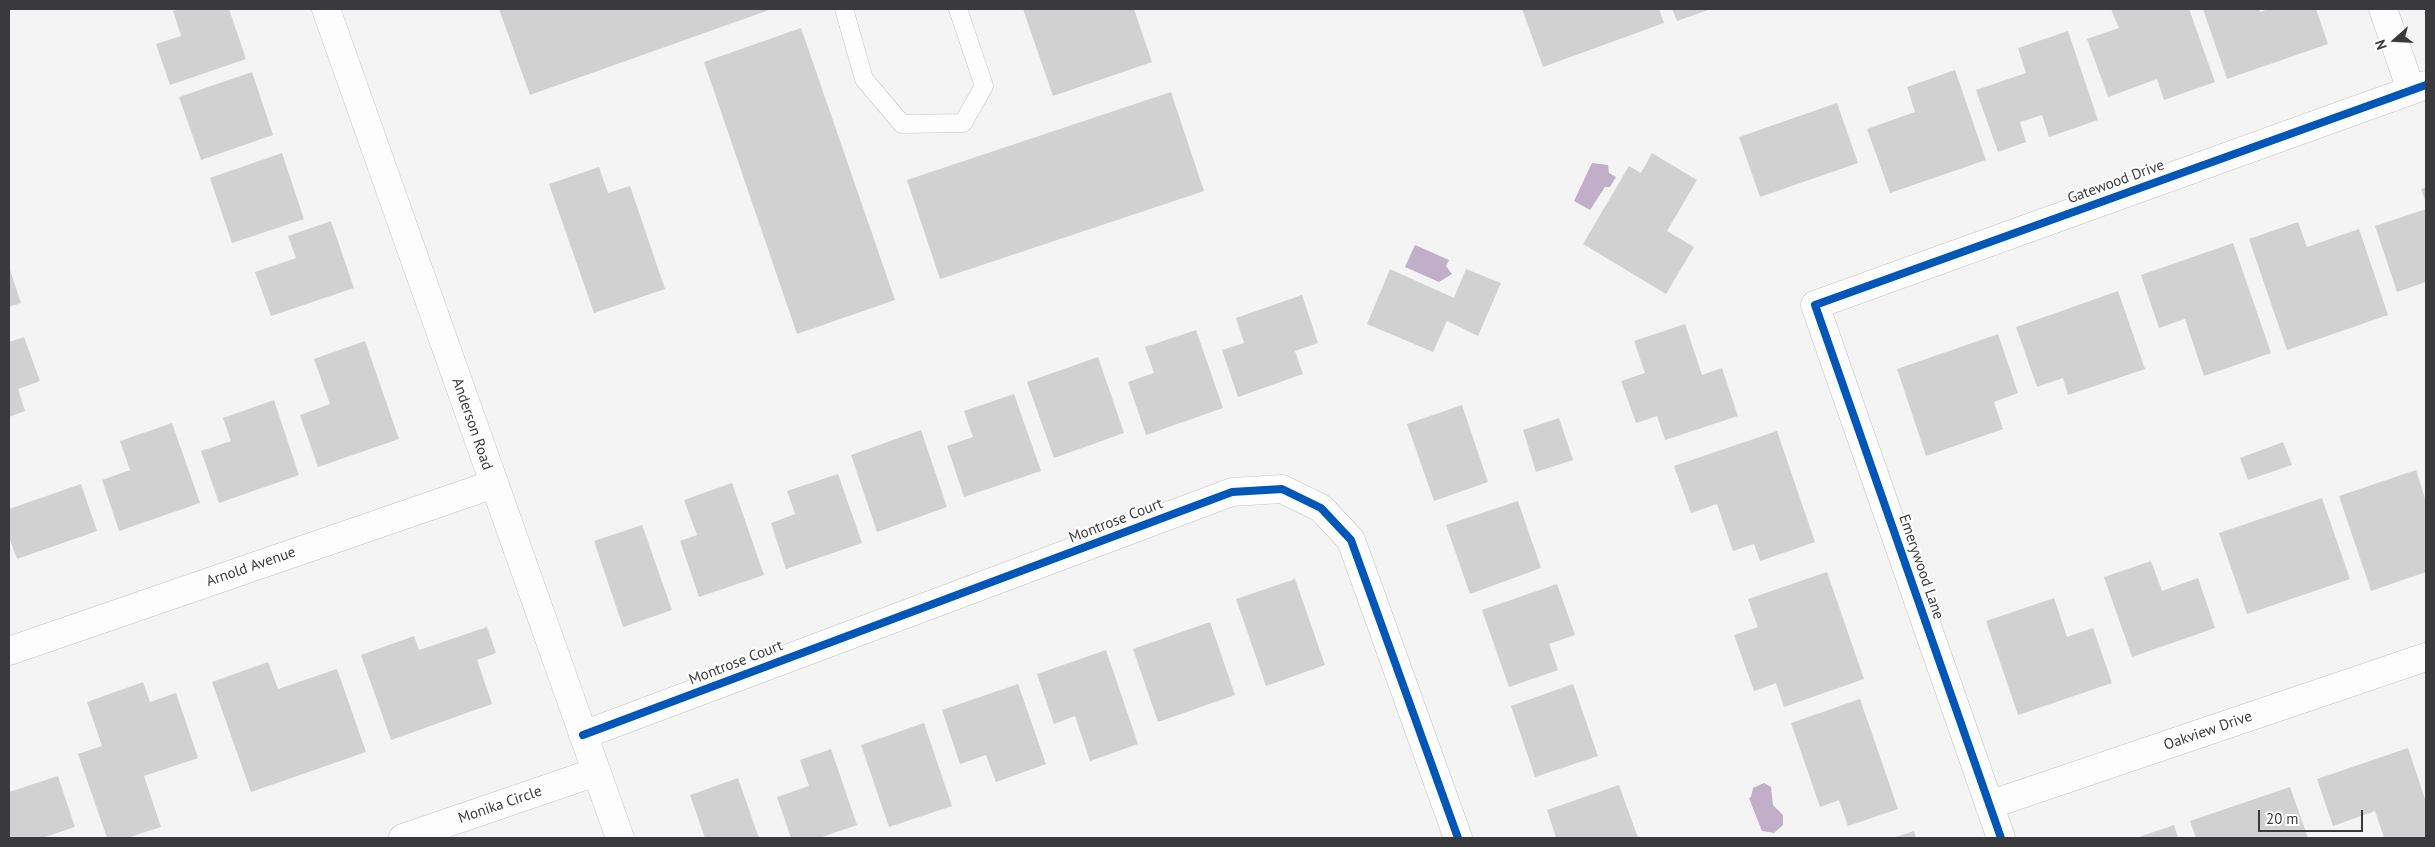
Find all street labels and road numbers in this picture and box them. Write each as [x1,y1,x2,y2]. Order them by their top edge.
street label: Gatewood Drive [2065,156,2167,208]
street label: Anderson Road [448,376,496,472]
street label: Montrose Court [1067,495,1165,547]
street label: Emerywood Lane [1895,512,1947,622]
street label: Arnold Avenue [204,543,298,591]
street label: Montrose Court [687,637,785,689]
street label: Oakview Drive [2162,707,2254,755]
street label: Monika Circle [456,782,544,828]

